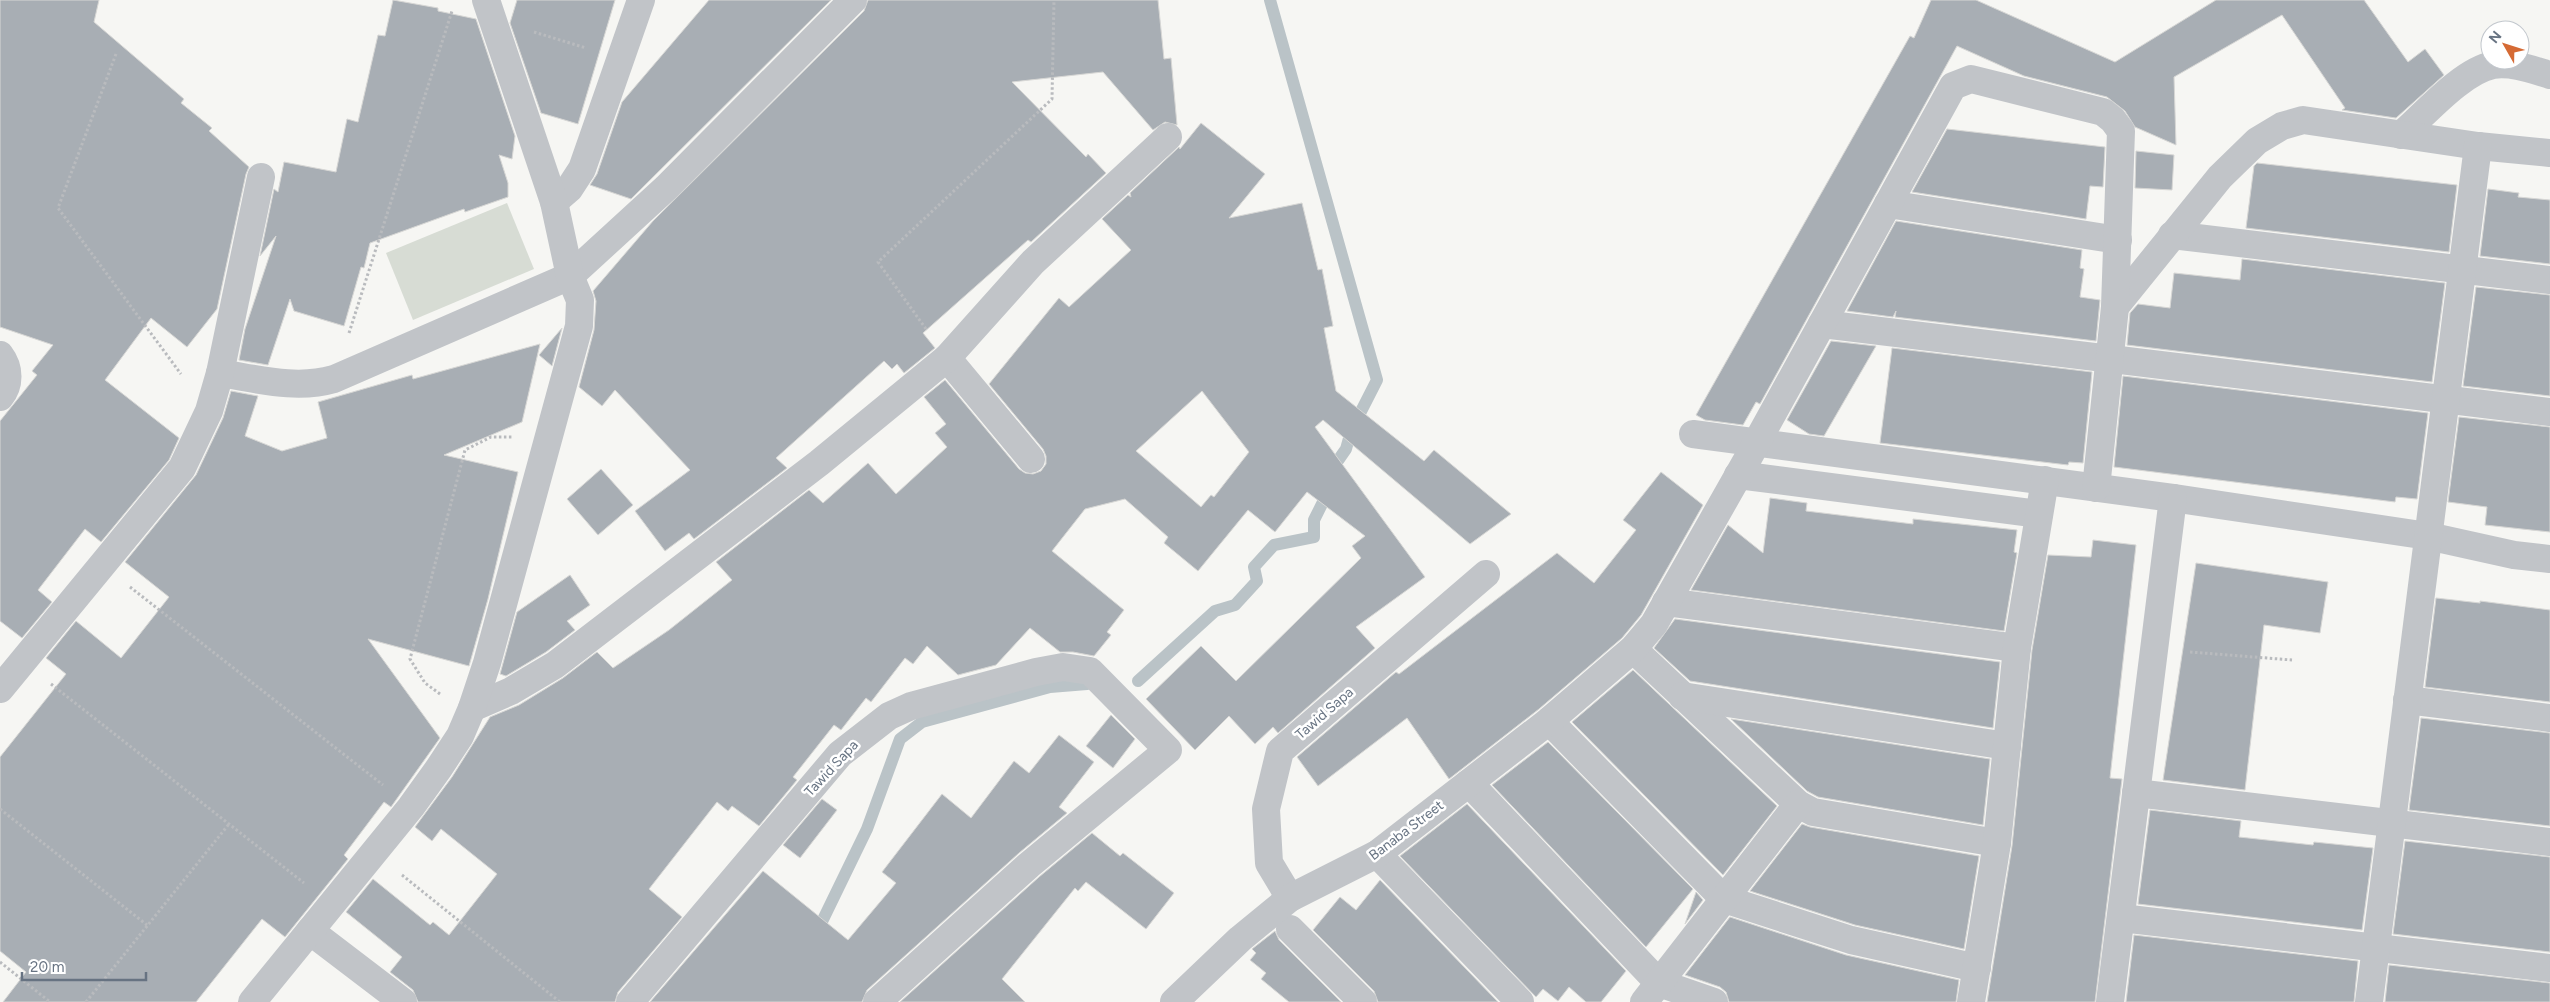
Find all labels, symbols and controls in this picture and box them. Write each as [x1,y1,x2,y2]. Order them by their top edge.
north arrow [2480,20,2530,70]
text: N [2485,28,2505,47]
street label: Tawid Sapa [1292,684,1357,743]
street label: Tawid Sapa [801,737,862,800]
street label: Banaba Street [1366,797,1447,864]
scale bar [22,950,146,982]
text: 20 m [30,958,64,976]

